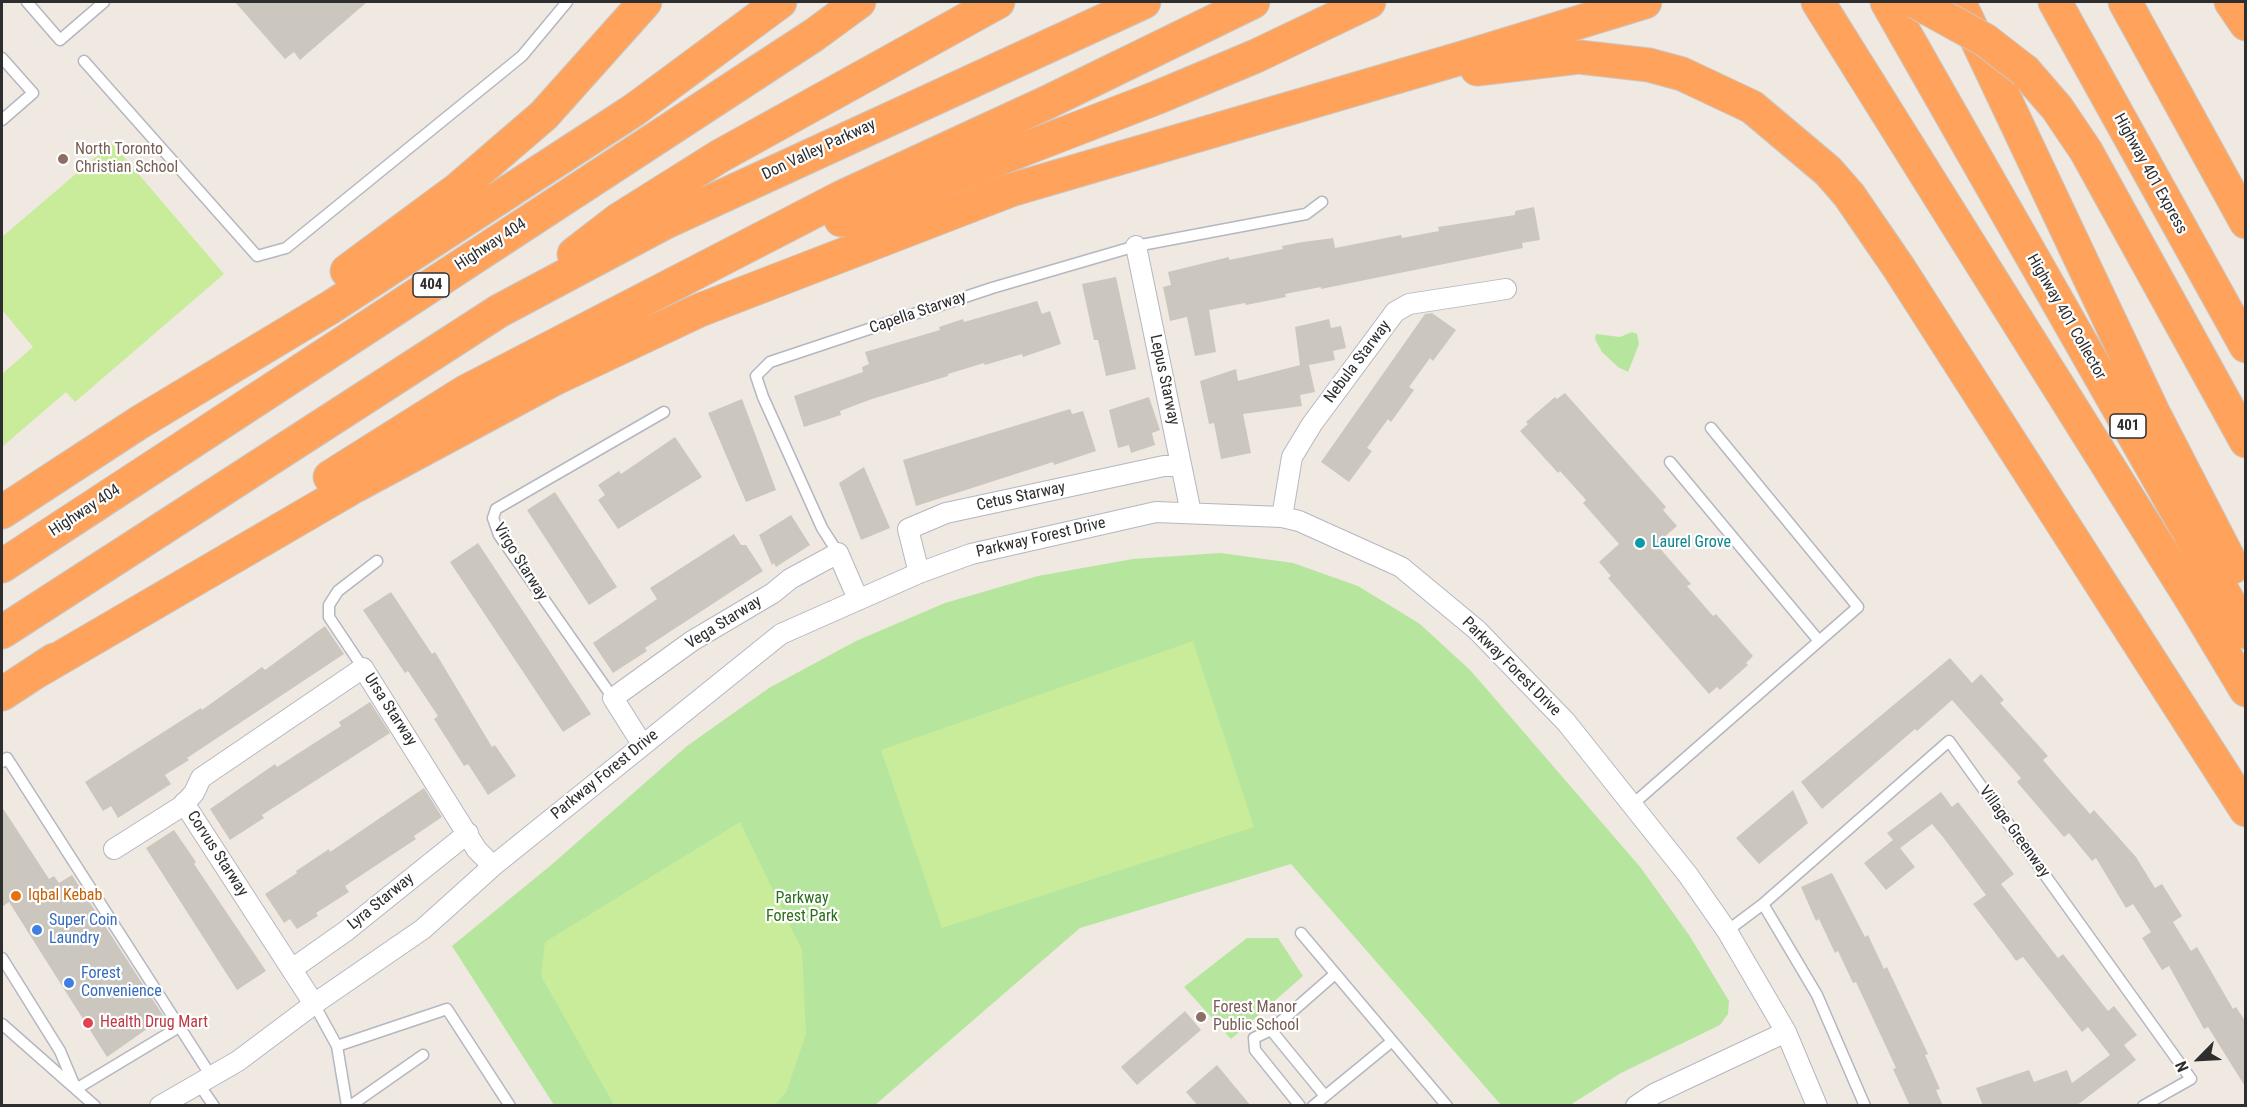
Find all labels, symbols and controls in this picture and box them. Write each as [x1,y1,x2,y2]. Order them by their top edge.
street label: Highway 401 Express [2109,111,2191,237]
street label: Don Valley Parkway [759,115,879,185]
place label: North Toronto Christian School [75,140,178,178]
marker: North Toronto Christian School [56,152,70,166]
street label: Highway 404 [452,215,530,275]
street label: Highway 401 Collector [2022,251,2110,383]
road number: 404 [413,273,449,297]
street label: Capella Starway [867,287,969,339]
street label: Nebula Starway [1321,317,1395,407]
street label: Lepus Starway [1145,333,1183,427]
road number: 401 [2110,414,2146,438]
street label: Cetus Starway [975,478,1067,516]
street label: Highway 404 [46,481,124,541]
street label: Parkway Forest Drive [974,514,1108,562]
street label: Virgo Starway [489,520,551,604]
place label: Laurel Grove [1652,533,1731,553]
marker: Laurel Grove [1633,536,1647,550]
street label: Vega Starway [683,592,765,654]
street label: Parkway Forest Drive [1457,613,1565,721]
street label: Ursa Starway [359,670,421,750]
street label: Parkway Forest Drive [548,726,662,824]
street label: Village Greenway [1974,783,2054,881]
street label: Corvus Starway [182,808,252,900]
street label: Lyra Starway [344,870,418,934]
place label: Iqbal Kebab [28,886,102,906]
marker: Iqbal Kebab [9,889,23,903]
park label: Parkway Forest Park [766,889,838,927]
place label: Super Coin Laundry [49,911,117,949]
marker: Super Coin Laundry [30,923,44,937]
place label: Forest Convenience [81,964,162,1002]
marker: Forest Convenience [62,976,76,990]
place label: Forest Manor Public School [1213,998,1299,1036]
marker: Forest Manor Public School [1194,1010,1208,1024]
place label: Health Drug Mart [100,1013,208,1033]
marker: Health Drug Mart [81,1016,95,1030]
north arrow [2169,1029,2229,1089]
text: N [2171,1058,2193,1075]

